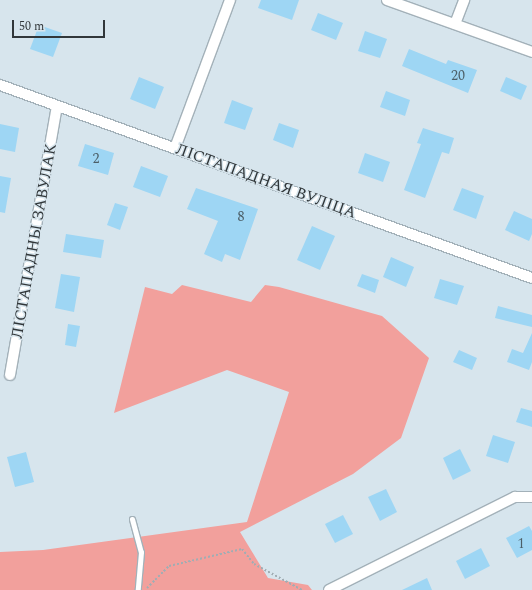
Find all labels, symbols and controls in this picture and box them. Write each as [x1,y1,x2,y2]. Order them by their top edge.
scale bar [14,12,107,38]
text: 50 m [19,17,44,36]
house number: 20 [451,68,465,84]
street label: ЛІСТАПАДНАЯ ВУЛІЦА [173,139,359,223]
street label: ЛІСТАПАДНЫ ЗАВУЛАК [7,142,61,340]
house number: 2 [93,151,99,167]
house number: 8 [238,209,244,225]
house number: 1 [518,536,524,552]

